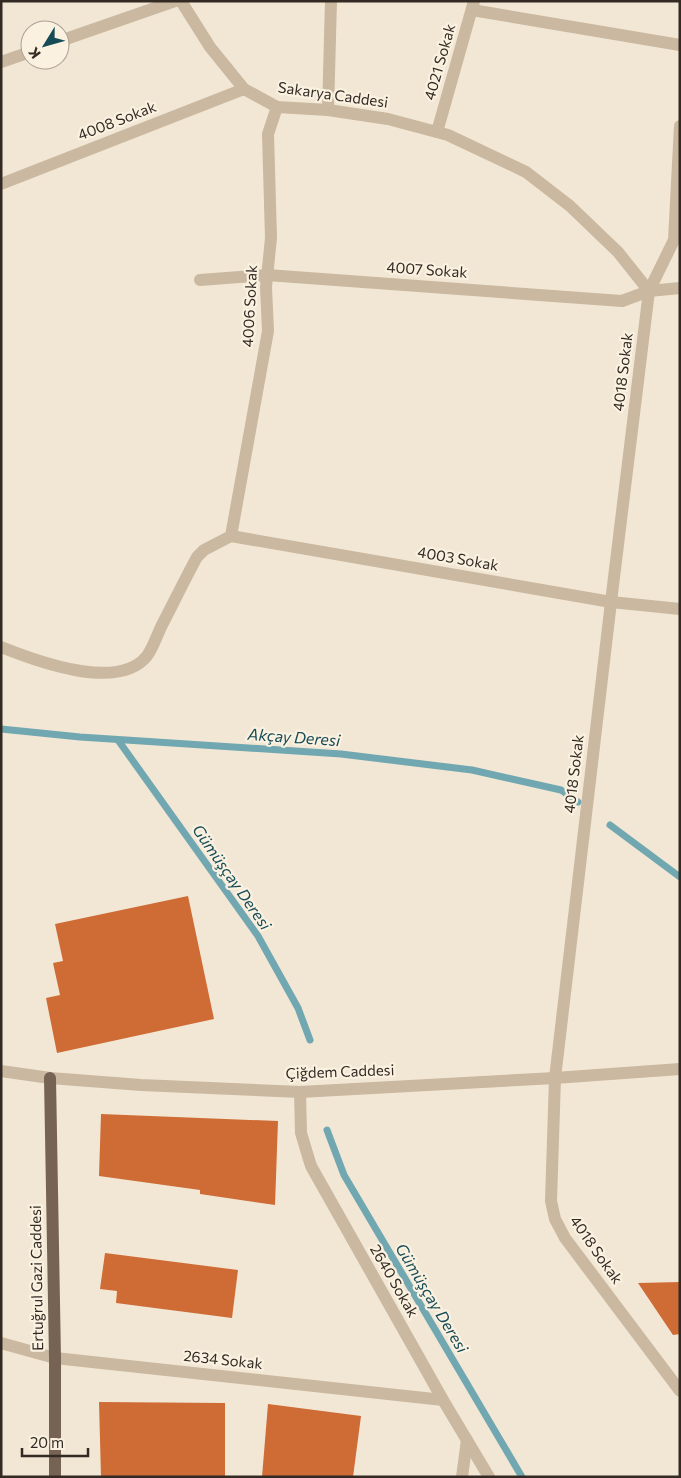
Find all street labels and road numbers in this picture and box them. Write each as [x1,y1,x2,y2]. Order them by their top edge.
street label: 4021 Sokak [420,22,458,102]
street label: Sakarya Caddesi [277,77,389,111]
street label: 4008 Sokak [75,97,158,143]
street label: 4007 Sokak [386,257,468,281]
street label: 4006 Sokak [238,264,260,348]
street label: 4018 Sokak [608,332,636,412]
street label: 4003 Sokak [416,542,500,574]
street label: 4018 Sokak [559,734,587,814]
street label: Çiğdem Caddesi [285,1060,395,1082]
street label: Ertuğrul Gazi Caddesi [26,1205,46,1351]
street label: 4018 Sokak [567,1212,627,1287]
street label: 2640 Sokak [367,1241,423,1320]
street label: 2634 Sokak [183,1346,264,1372]

